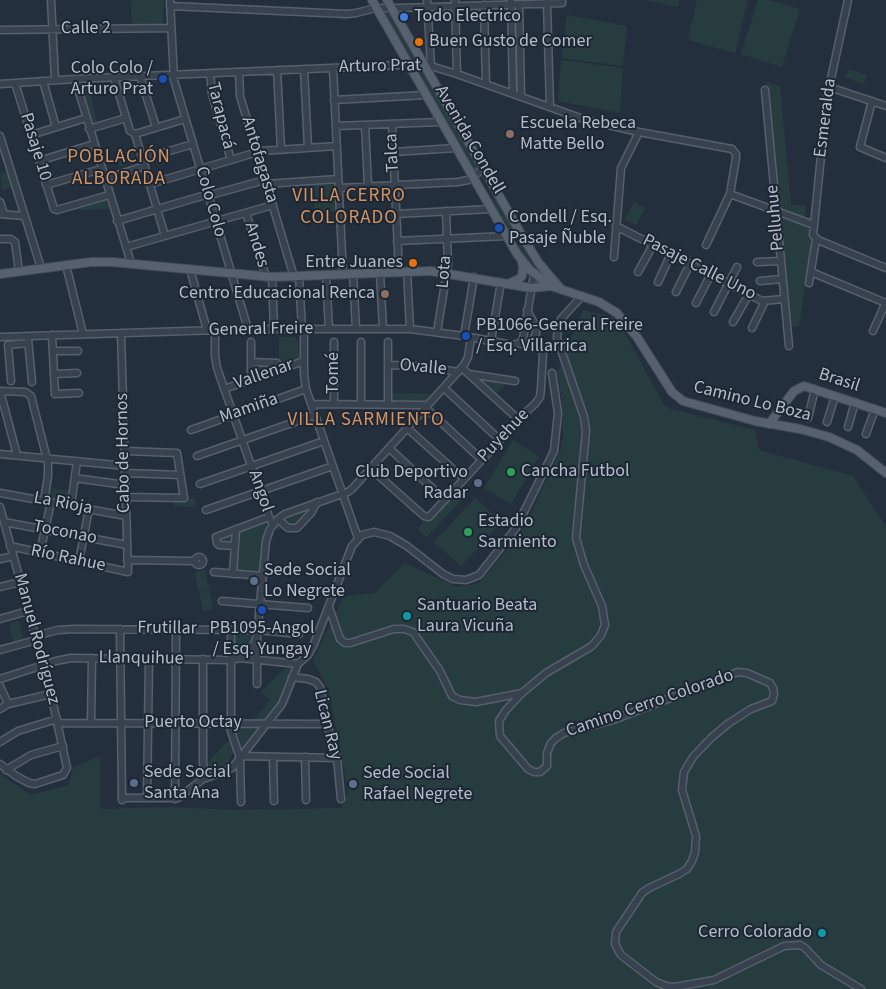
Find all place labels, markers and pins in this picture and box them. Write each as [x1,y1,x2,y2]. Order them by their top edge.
place label: Todo Electrico [414,6,521,28]
marker: Todo Electrico [398,11,410,23]
place label: Buen Gusto de Comer [429,31,592,53]
marker: Buen Gusto de Comer [413,36,425,48]
place label: Colo Colo / Arturo Prat [71,58,153,100]
marker: Colo Colo / Arturo Prat [157,73,169,85]
place label: Escuela Rebeca Matte Bello [520,113,636,156]
marker: Escuela Rebeca Matte Bello [504,128,516,140]
place label: Condell / Esq. Pasaje Ñuble [509,207,612,250]
marker: Condell / Esq. Pasaje Ñuble [493,222,505,234]
place label: Entre Juanes [305,252,403,274]
marker: Entre Juanes [407,257,419,269]
place label: Centro Educacional Renca [179,283,375,305]
marker: Centro Educacional Renca [379,288,391,300]
place label: PB1066-General Freire / Esq. Villarrica [476,315,643,358]
marker: PB1066-General Freire / Esq. Villarrica [460,330,472,342]
place label: Cancha Futbol [521,461,630,483]
place label: Club Deportivo Radar [355,462,468,504]
marker: Cancha Futbol [505,466,517,478]
marker: Club Deportivo Radar [472,477,484,489]
place label: Estadio Sarmiento [478,511,557,554]
marker: Estadio Sarmiento [462,526,474,538]
place label: Sede Social Lo Negrete [264,560,351,602]
marker: Sede Social Lo Negrete [248,575,260,587]
place label: Santuario Beata Laura Vicuña [417,595,537,638]
marker: PB1095-Angol / Esq. Yungay [256,604,268,616]
marker: Santuario Beata Laura Vicuña [401,610,413,622]
place label: PB1095-Angol / Esq. Yungay [210,618,314,660]
place label: Sede Social Santa Ana [144,762,231,804]
place label: Sede Social Rafael Negrete [363,763,472,806]
marker: Sede Social Santa Ana [128,777,140,789]
marker: Sede Social Rafael Negrete [347,778,359,790]
place label: Cerro Colorado [698,922,812,944]
marker: Cerro Colorado [816,927,828,939]

